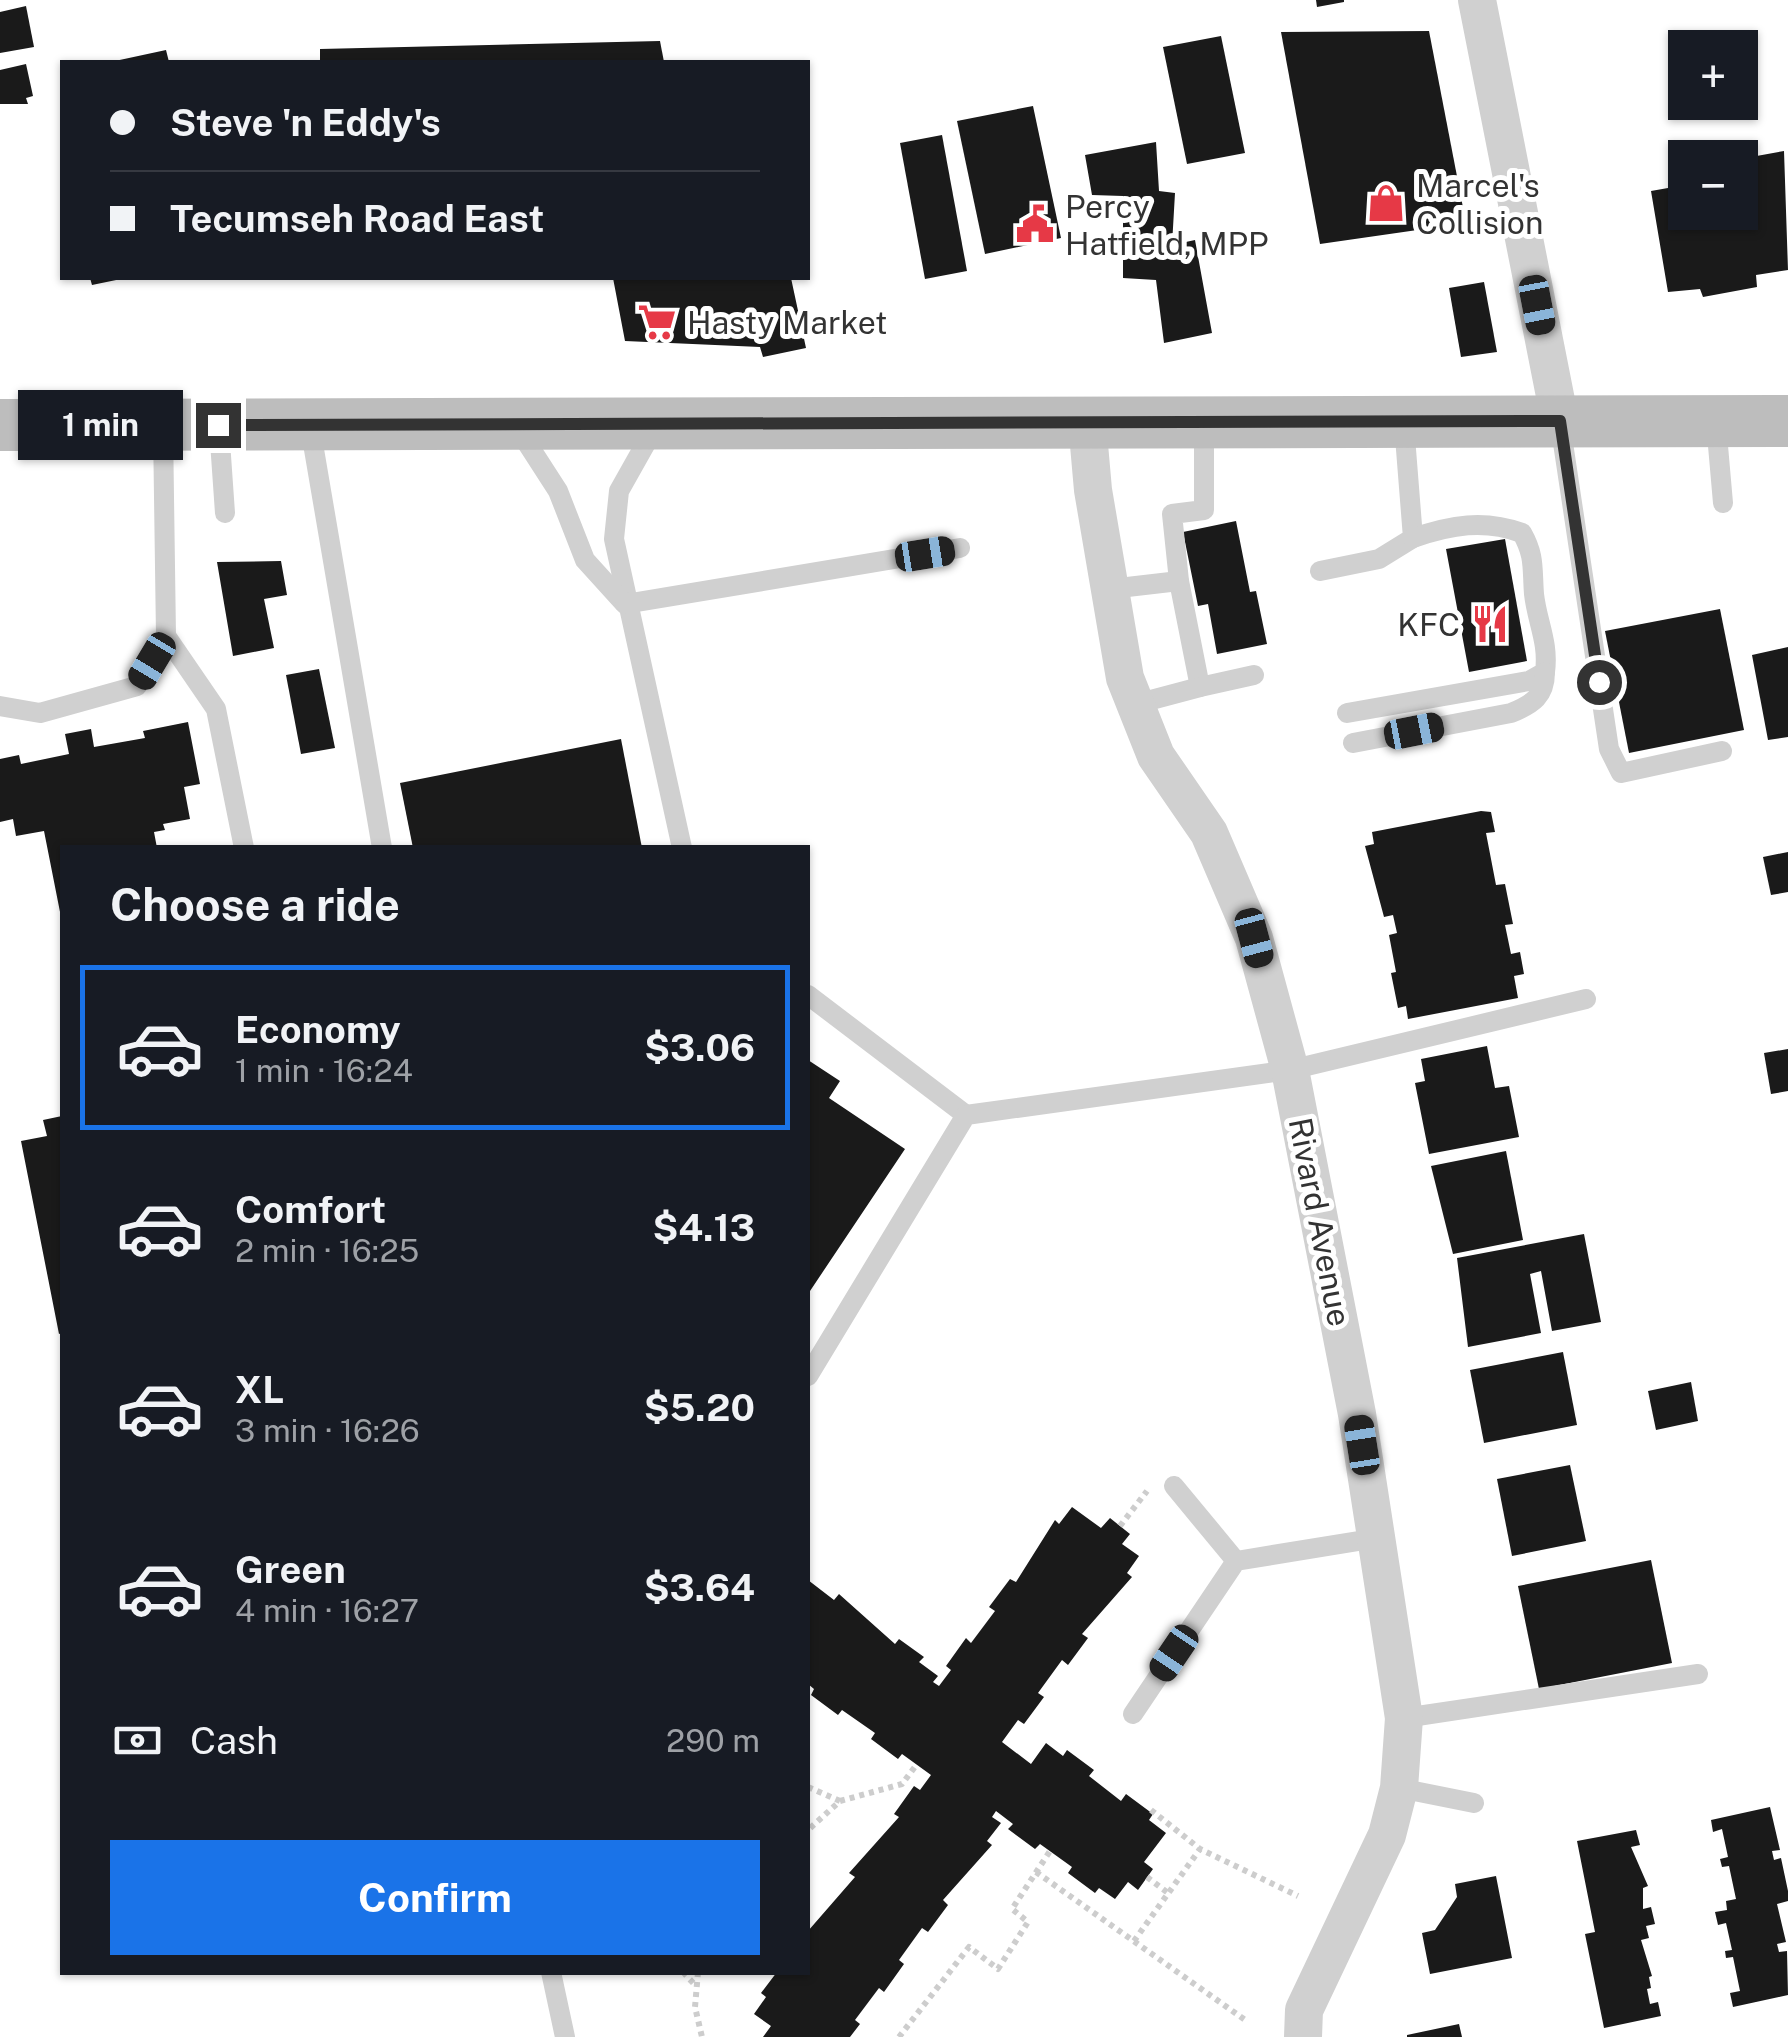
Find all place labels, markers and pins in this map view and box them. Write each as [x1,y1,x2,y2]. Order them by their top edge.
place label: Marcel's Collision [1416,167,1543,241]
shop icon: Marcel's Collision [1365,182,1407,224]
place label: Percy Hatfield, MPP [1065,188,1268,262]
public building icon: Percy Hatfield, MPP [1014,203,1056,245]
supermarket icon: Hasty Market [636,301,678,343]
place label: Hasty Market [687,304,888,341]
restaurant icon: KFC [1469,603,1511,645]
place label: KFC [1397,606,1460,643]

